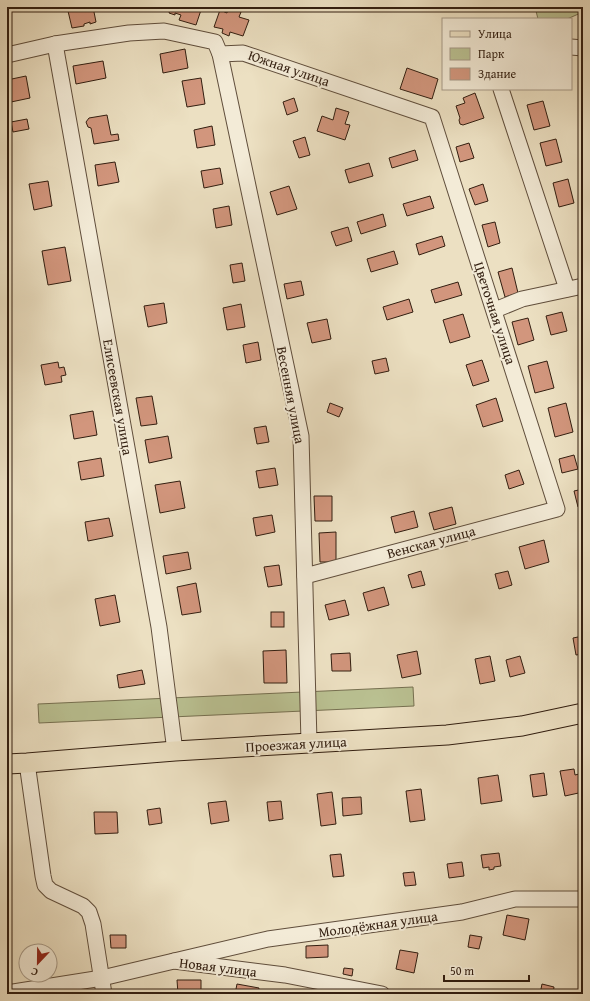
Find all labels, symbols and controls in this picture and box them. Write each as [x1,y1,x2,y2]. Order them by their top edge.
legend [442,18,572,90]
text: Улица [478,25,512,42]
street label: Южная улица [246,45,333,91]
text: Парк [478,45,505,62]
text: Здание [478,65,517,82]
street label: Цветочная улица [469,259,521,367]
street label: Елисеевская улица [98,337,138,457]
street label: Весенняя улица [272,345,310,446]
street label: Венская улица [385,521,478,563]
street label: Проезжая улица [245,731,347,757]
street label: Молодёжная улица [317,906,439,942]
north arrow [18,943,58,983]
street label: Новая улица [178,952,258,982]
scale bar [444,957,529,983]
text: 50 m [450,962,474,979]
text: С [28,964,40,981]

